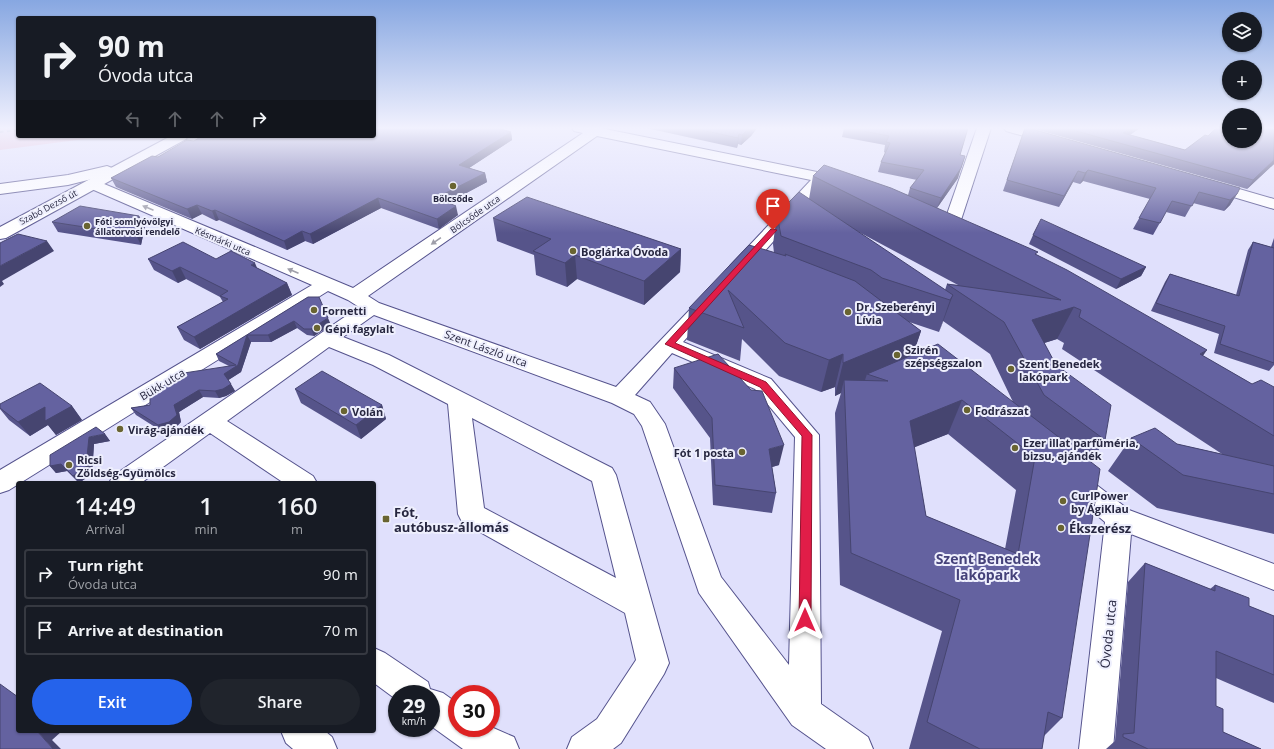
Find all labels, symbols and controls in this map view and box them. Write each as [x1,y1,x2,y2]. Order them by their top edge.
map controls [1222,12,1262,148]
button: layers [1222,12,1262,52]
text: 90 m [98,27,165,65]
icon: right [32,32,84,84]
button: + [1222,60,1262,100]
text: Óvoda utca [98,63,194,87]
icon: left [122,108,144,130]
icon: ahead [164,108,186,130]
icon: ahead [206,108,228,130]
icon: right [248,108,270,130]
button: − [1222,108,1262,148]
marker: Bölcsőde [448,181,458,191]
street label: Szabó Dezső út [17,186,79,228]
pin [756,189,790,230]
place label: Bölcsőde [433,192,473,205]
street label: Bölcsőde utca [447,192,503,236]
icon: arrive [762,195,784,217]
one-way arrow [142,205,153,211]
place label: Fóti somlyóvölgyi állatorvosi rendelő [95,215,180,238]
marker: Fóti somlyóvölgyi állatorvosi rendelő [82,221,92,231]
street label: Késmárki utca [193,223,253,259]
one-way arrow [430,237,442,244]
place label: Boglárka Óvoda [581,244,668,259]
marker: Boglárka Óvoda [568,246,578,256]
one-way arrow [287,268,298,274]
place label: Dr. Szeberényi Lívia [856,299,935,327]
place label: Fornetti [322,303,366,318]
marker: Fornetti [309,305,319,315]
marker: Dr. Szeberényi Lívia [843,307,853,317]
place label: Gépi fagylalt [325,321,394,336]
marker: Gépi fagylalt [312,323,322,333]
street label: Szent László utca [442,326,530,370]
place label: Szirén szépségszalon [905,342,982,370]
marker: Szirén szépségszalon [892,350,902,360]
place label: Szent Benedek lakópark [1019,356,1100,384]
marker: Szent Benedek lakópark [1006,364,1016,374]
street label: Bükk utca [137,365,187,403]
place label: Fodrászat [975,403,1029,418]
place label: Volán [352,404,383,419]
marker: Fodrászat [962,405,972,415]
marker: Volán [339,406,349,416]
place label: Virág-ajándék [128,422,204,437]
marker: Virág-ajándék [115,424,125,434]
place label: Ezer illat parfüméria, bizsu, ajándék [1023,435,1139,463]
marker: Ezer illat parfüméria, bizsu, ajándék [1010,443,1020,453]
place label: Fót 1 posta [674,445,734,460]
marker: Fót 1 posta [737,447,747,457]
place label: Ricsi Zöldség-Gyümölcs [77,452,176,480]
marker: Ricsi Zöldség-Gyümölcs [64,460,74,470]
place label: CurlPower by ÁgiKlau [1071,488,1129,516]
text: 14:49 [75,489,136,522]
text: 1 [199,489,213,522]
text: 160 [276,489,317,522]
marker: CurlPower by ÁgiKlau [1058,496,1068,506]
place label: Fót, autóbusz-állomás [394,503,509,536]
marker: Fót, autóbusz-állomás [381,514,391,524]
place label: Ékszerész [1069,519,1131,537]
text: Arrival [86,520,125,538]
text: min [195,520,218,538]
text: m [291,520,303,538]
marker: Ékszerész [1056,523,1066,533]
district label: Szent Benedek lakópark [936,549,1039,584]
text: Turn right [68,555,143,575]
icon: right [34,563,56,585]
text: 90 m [323,564,358,584]
text: Óvoda utca [68,575,137,593]
position arrow [784,599,826,641]
street label: Óvoda utca [1095,599,1121,669]
icon: arrive [34,619,56,641]
text: Arrive at destination [68,620,223,640]
text: 70 m [323,620,358,640]
button: Exit [32,679,192,725]
button: Share [200,679,360,725]
speed limit sign: 30 [448,685,500,737]
text: 29 [403,692,425,719]
text: km/h [402,714,426,728]

